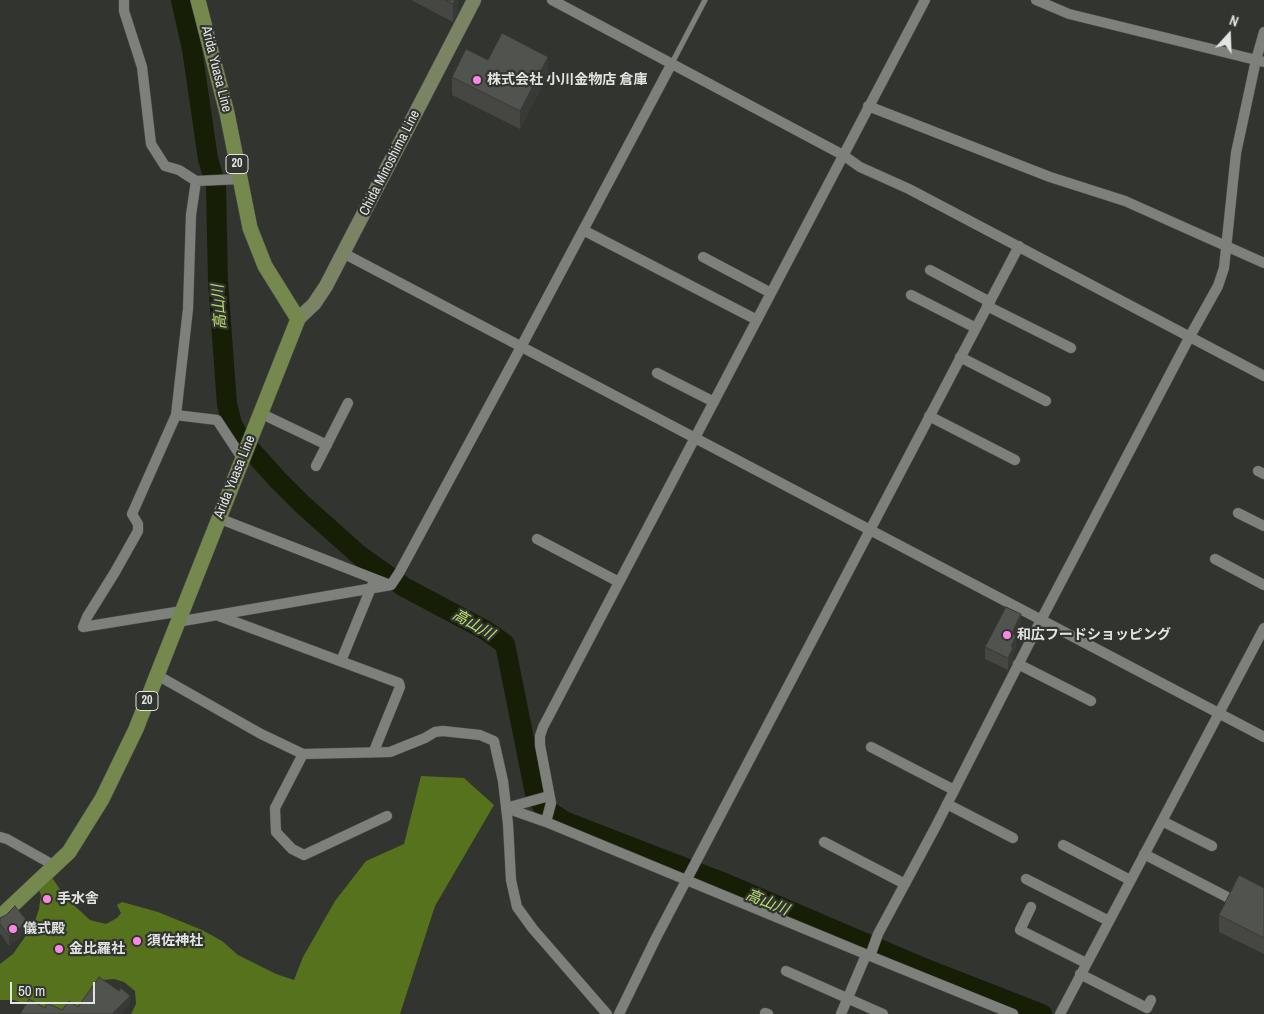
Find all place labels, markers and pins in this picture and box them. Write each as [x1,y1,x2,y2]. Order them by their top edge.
place label: 株式会社 小川金物店 倉庫 [487,72,647,88]
marker: 株式会社 小川金物店 倉庫 [471,74,483,86]
place label: 和広フードショッピング [1017,627,1171,643]
marker: 和広フードショッピング [1001,629,1013,641]
place label: 手水舎 [57,891,99,907]
marker: 手水舎 [41,893,53,905]
place label: 儀式殿 [23,921,65,937]
marker: 儀式殿 [7,923,19,935]
place label: 須佐神社 [147,933,203,949]
marker: 須佐神社 [131,935,143,947]
place label: 金比羅社 [69,941,125,957]
marker: 金比羅社 [53,943,65,955]

